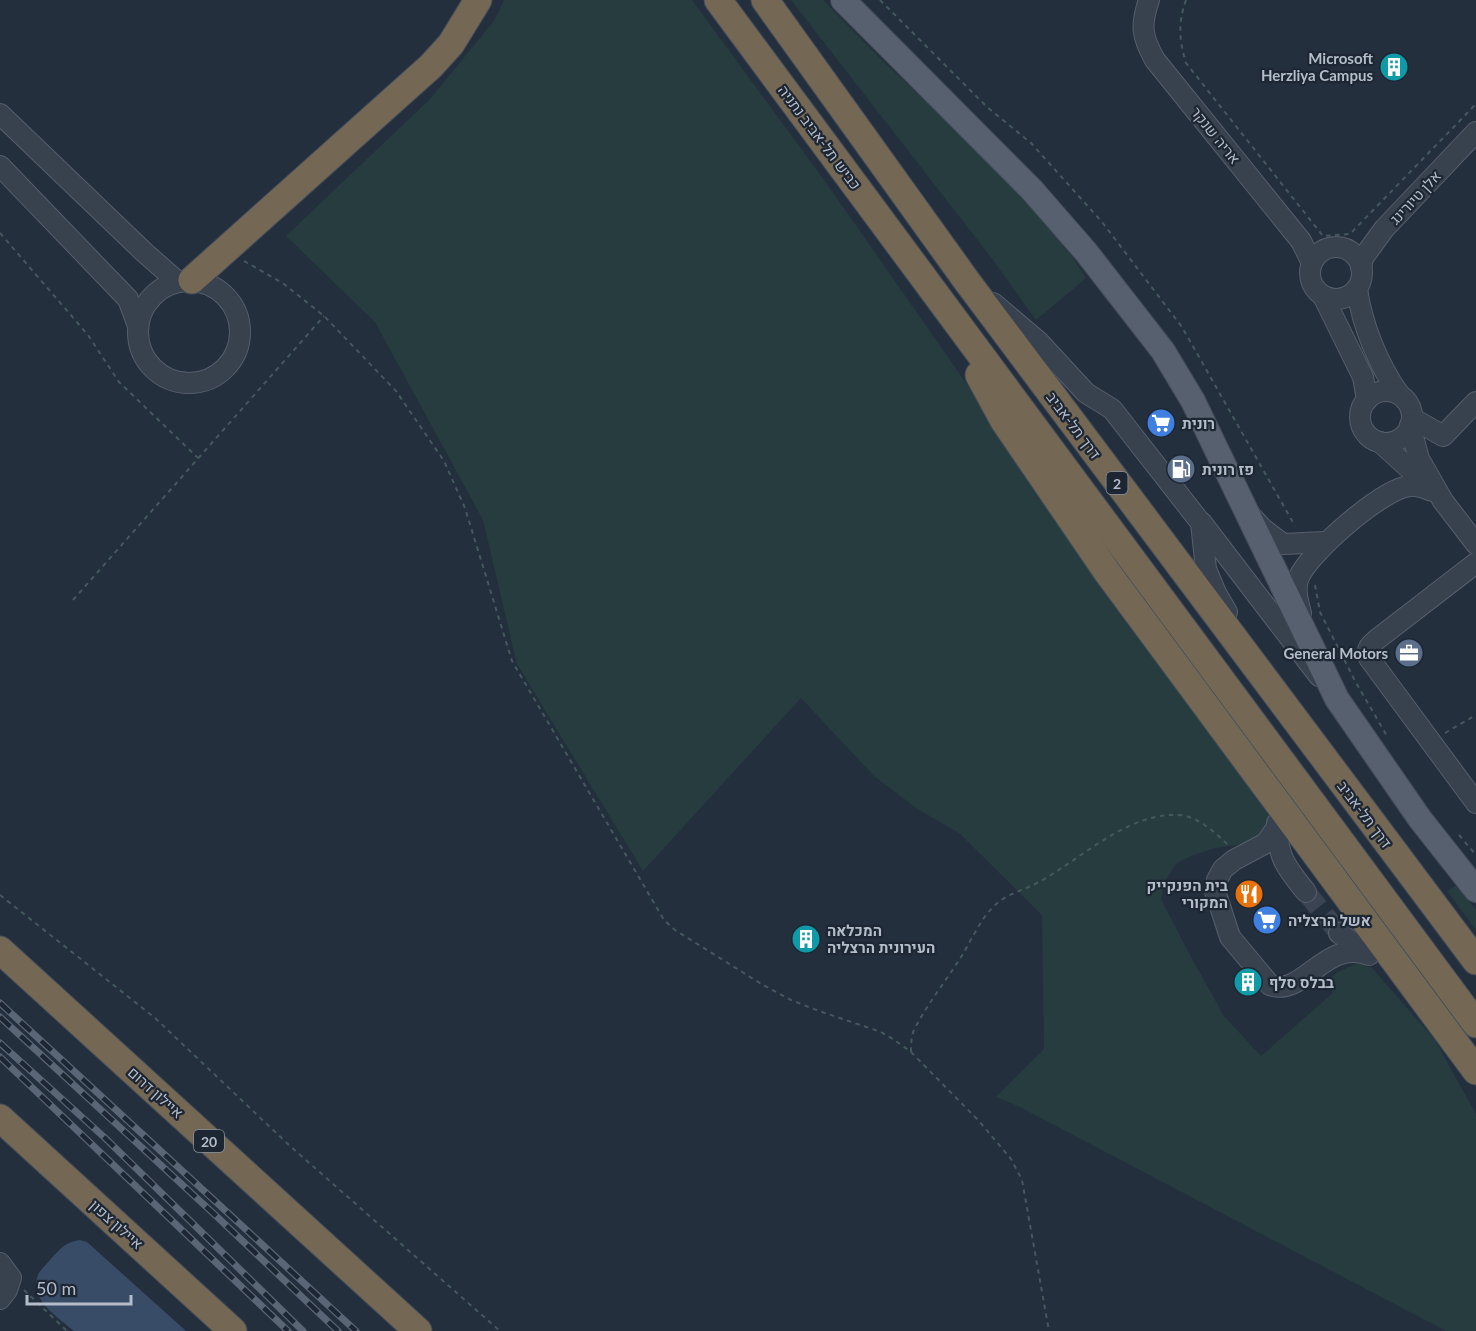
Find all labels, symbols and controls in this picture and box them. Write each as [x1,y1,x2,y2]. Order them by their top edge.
place label: Microsoft Herzliya Campus [1261,49,1373,84]
building icon: Microsoft Herzliya Campus [1378,51,1410,83]
street label: כביש תל-אביב נתניה [775,81,865,193]
street label: אריה שנקר [1188,103,1244,167]
street label: אלן טיורינג [1386,166,1444,228]
street label: דרך תל-אביב [1043,388,1105,462]
supermarket icon: רונית [1145,407,1177,439]
place label: רונית [1182,414,1215,432]
fuel station icon: פז רונית [1165,453,1197,485]
place label: פז רונית [1202,460,1254,478]
road number: 2 [1106,472,1128,494]
office icon: General Motors [1393,637,1425,669]
place label: General Motors [1284,644,1388,662]
street label: דרך תל-אביב [1334,777,1396,851]
place label: בית הפנקייק המקורי [1147,876,1228,911]
restaurant icon: בית הפנקייק המקורי [1233,878,1265,910]
supermarket icon: אשל הרצליה [1251,904,1283,936]
place label: אשל הרצליה [1288,911,1371,929]
place label: המכלאה העירונית הרצליה [827,921,935,956]
building icon: המכלאה העירונית הרצליה [790,923,822,955]
building icon: בבלס סלף [1232,966,1264,998]
place label: בבלס סלף [1269,973,1334,991]
street label: איילון דרום [125,1063,187,1121]
road number: 20 [194,1130,224,1152]
street label: איילון צפון [87,1195,147,1253]
scale bar [27,1268,130,1306]
text: 50 m [36,1277,76,1299]

